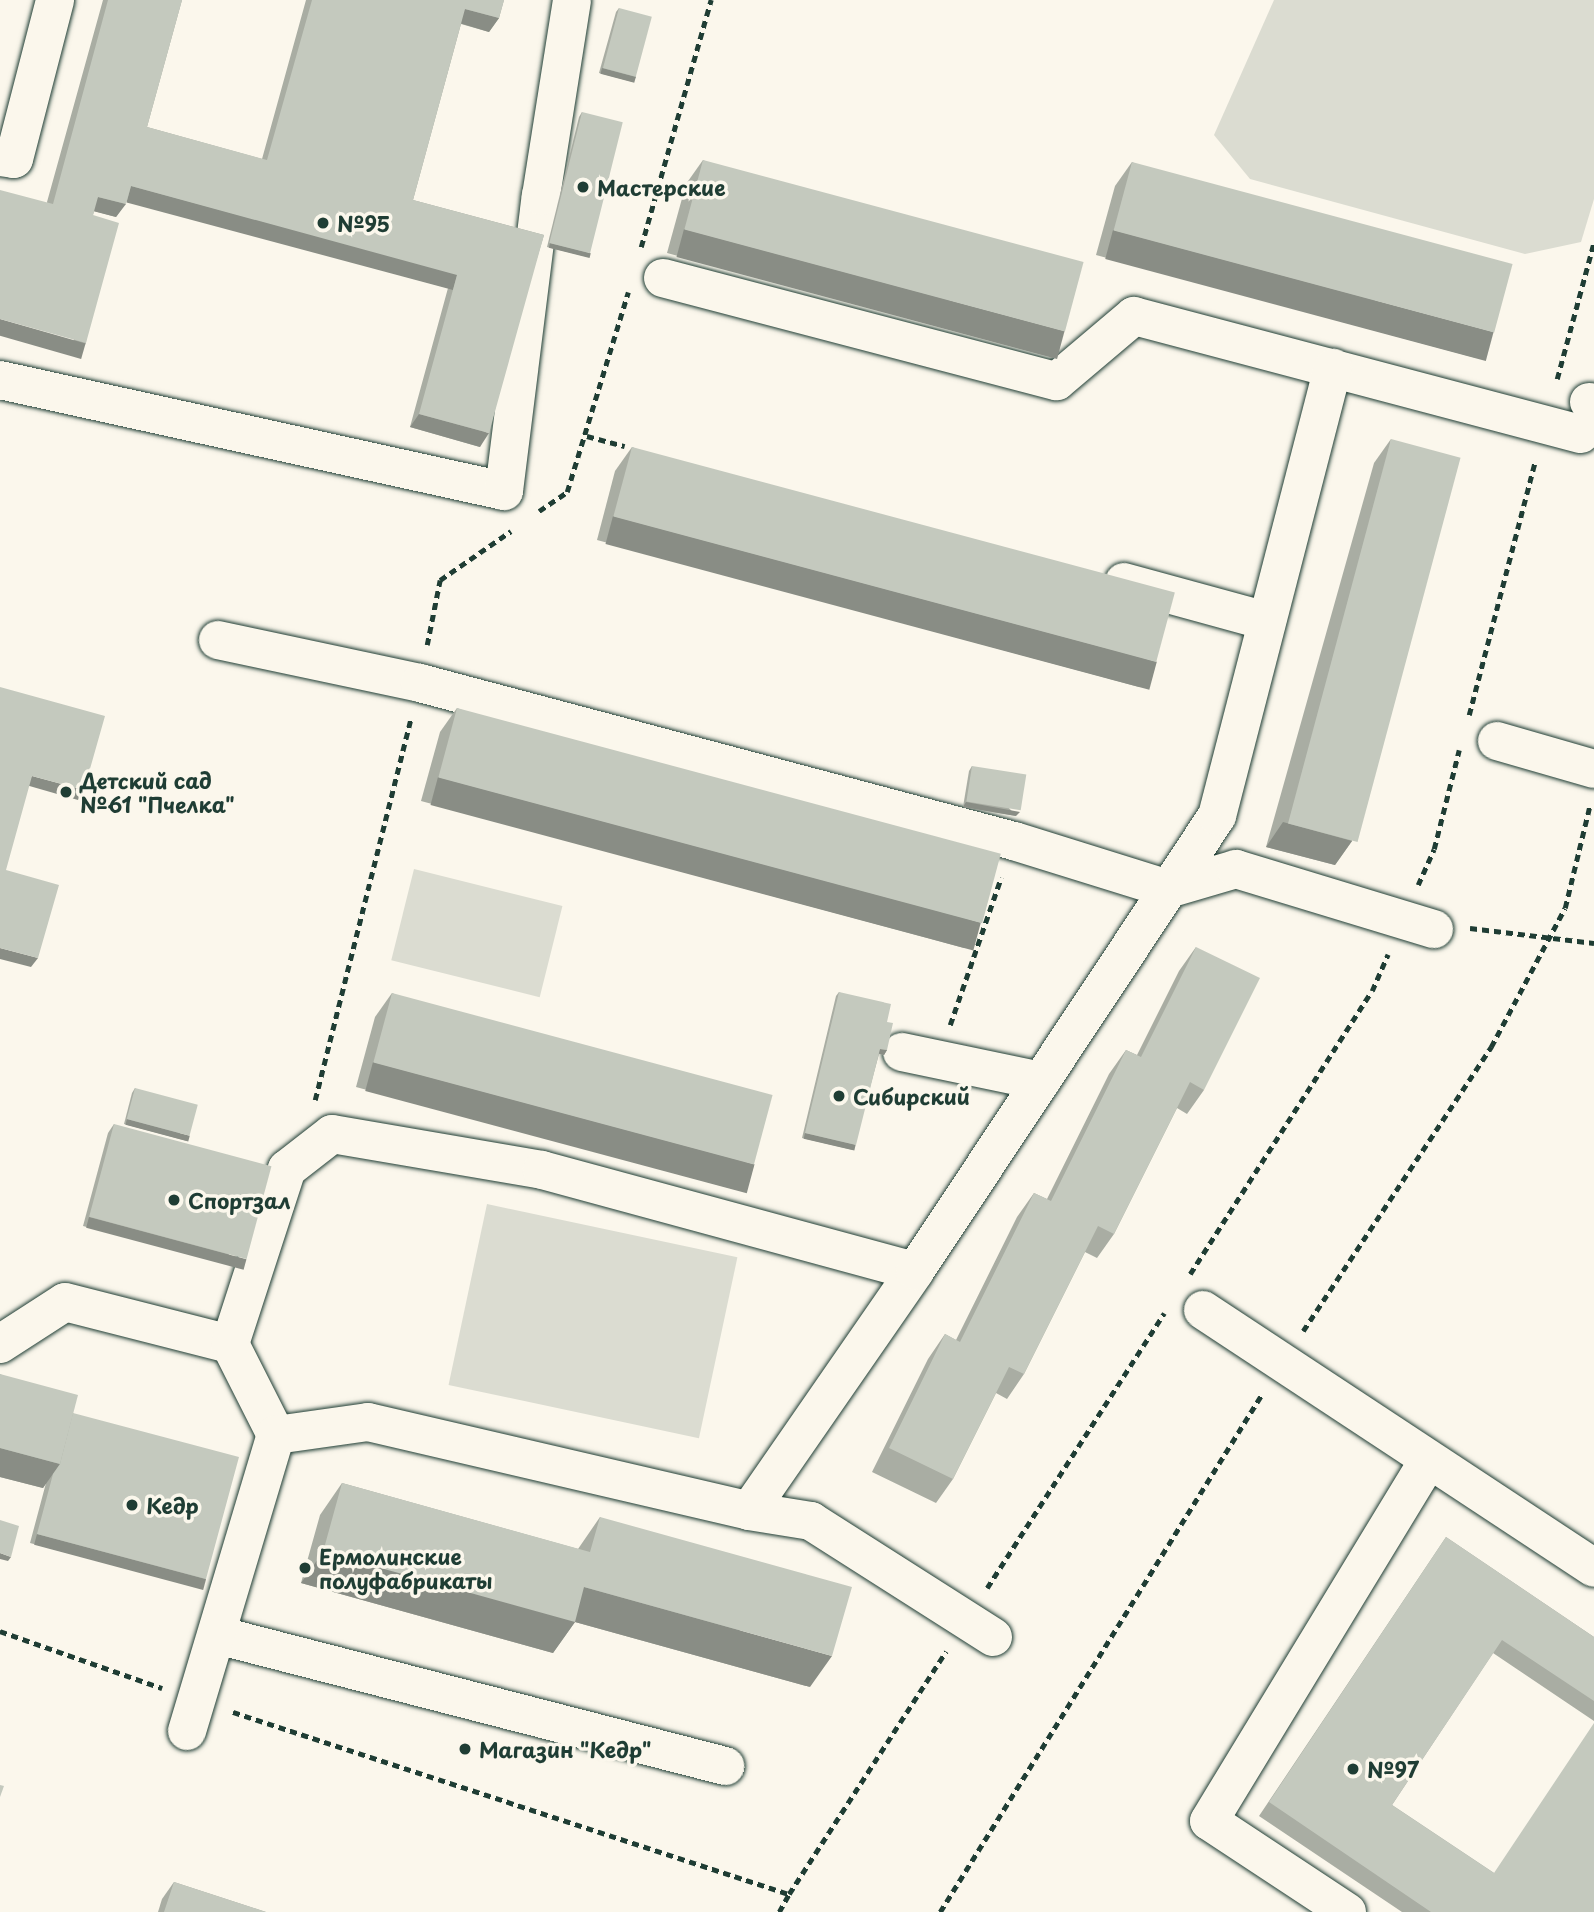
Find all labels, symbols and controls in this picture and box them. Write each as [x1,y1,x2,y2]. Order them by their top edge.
place label: Мастерские [597,174,726,200]
marker: Мастерские [575,179,591,195]
place label: №95 [337,210,390,236]
marker: №95 [315,215,331,231]
place label: Детский сад №61 "Пчелка" [80,767,235,817]
marker: Детский сад №61 "Пчелка" [58,784,74,800]
place label: Сибирский [853,1083,970,1109]
marker: Сибирский [831,1088,847,1104]
place label: Спортзал [188,1187,291,1213]
marker: Спортзал [166,1192,182,1208]
place label: Кедр [146,1492,199,1518]
marker: Кедр [124,1497,140,1513]
place label: Ермолинские полуфабрикаты [319,1543,493,1593]
marker: Ермолинские полуфабрикаты [297,1560,313,1576]
place label: Магазин "Кедр" [479,1736,652,1762]
marker: Магазин "Кедр" [457,1741,473,1757]
place label: №97 [1367,1756,1419,1782]
marker: №97 [1345,1761,1361,1777]

